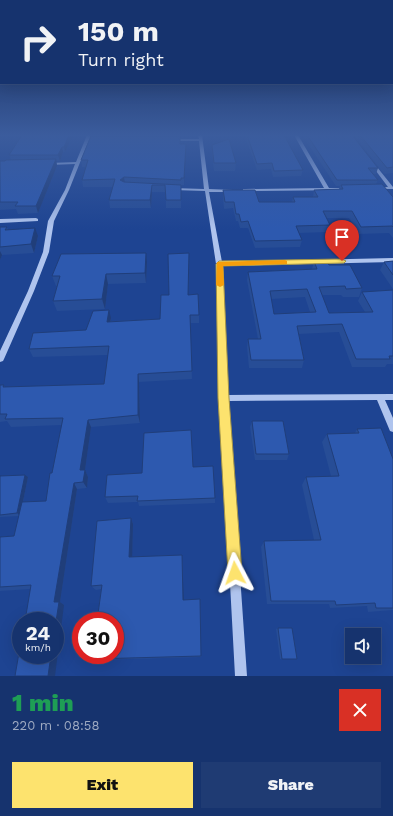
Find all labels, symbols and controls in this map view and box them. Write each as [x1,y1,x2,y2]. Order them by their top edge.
text: 150 m [78,15,159,48]
icon: right [12,16,64,68]
text: Turn right [78,49,164,70]
pin [325,220,359,261]
icon: arrive [331,226,353,248]
position arrow [214,552,256,594]
speed limit sign: 30 [72,612,124,664]
text: 24 [26,621,50,645]
map controls [345,628,381,664]
button: sound [345,628,381,664]
text: km/h [25,642,51,653]
text: 1 min [12,689,74,717]
button: close [339,689,381,731]
text: 220 m · 08:58 [12,718,99,733]
button: Exit [12,762,193,808]
button: Share [201,762,381,808]

